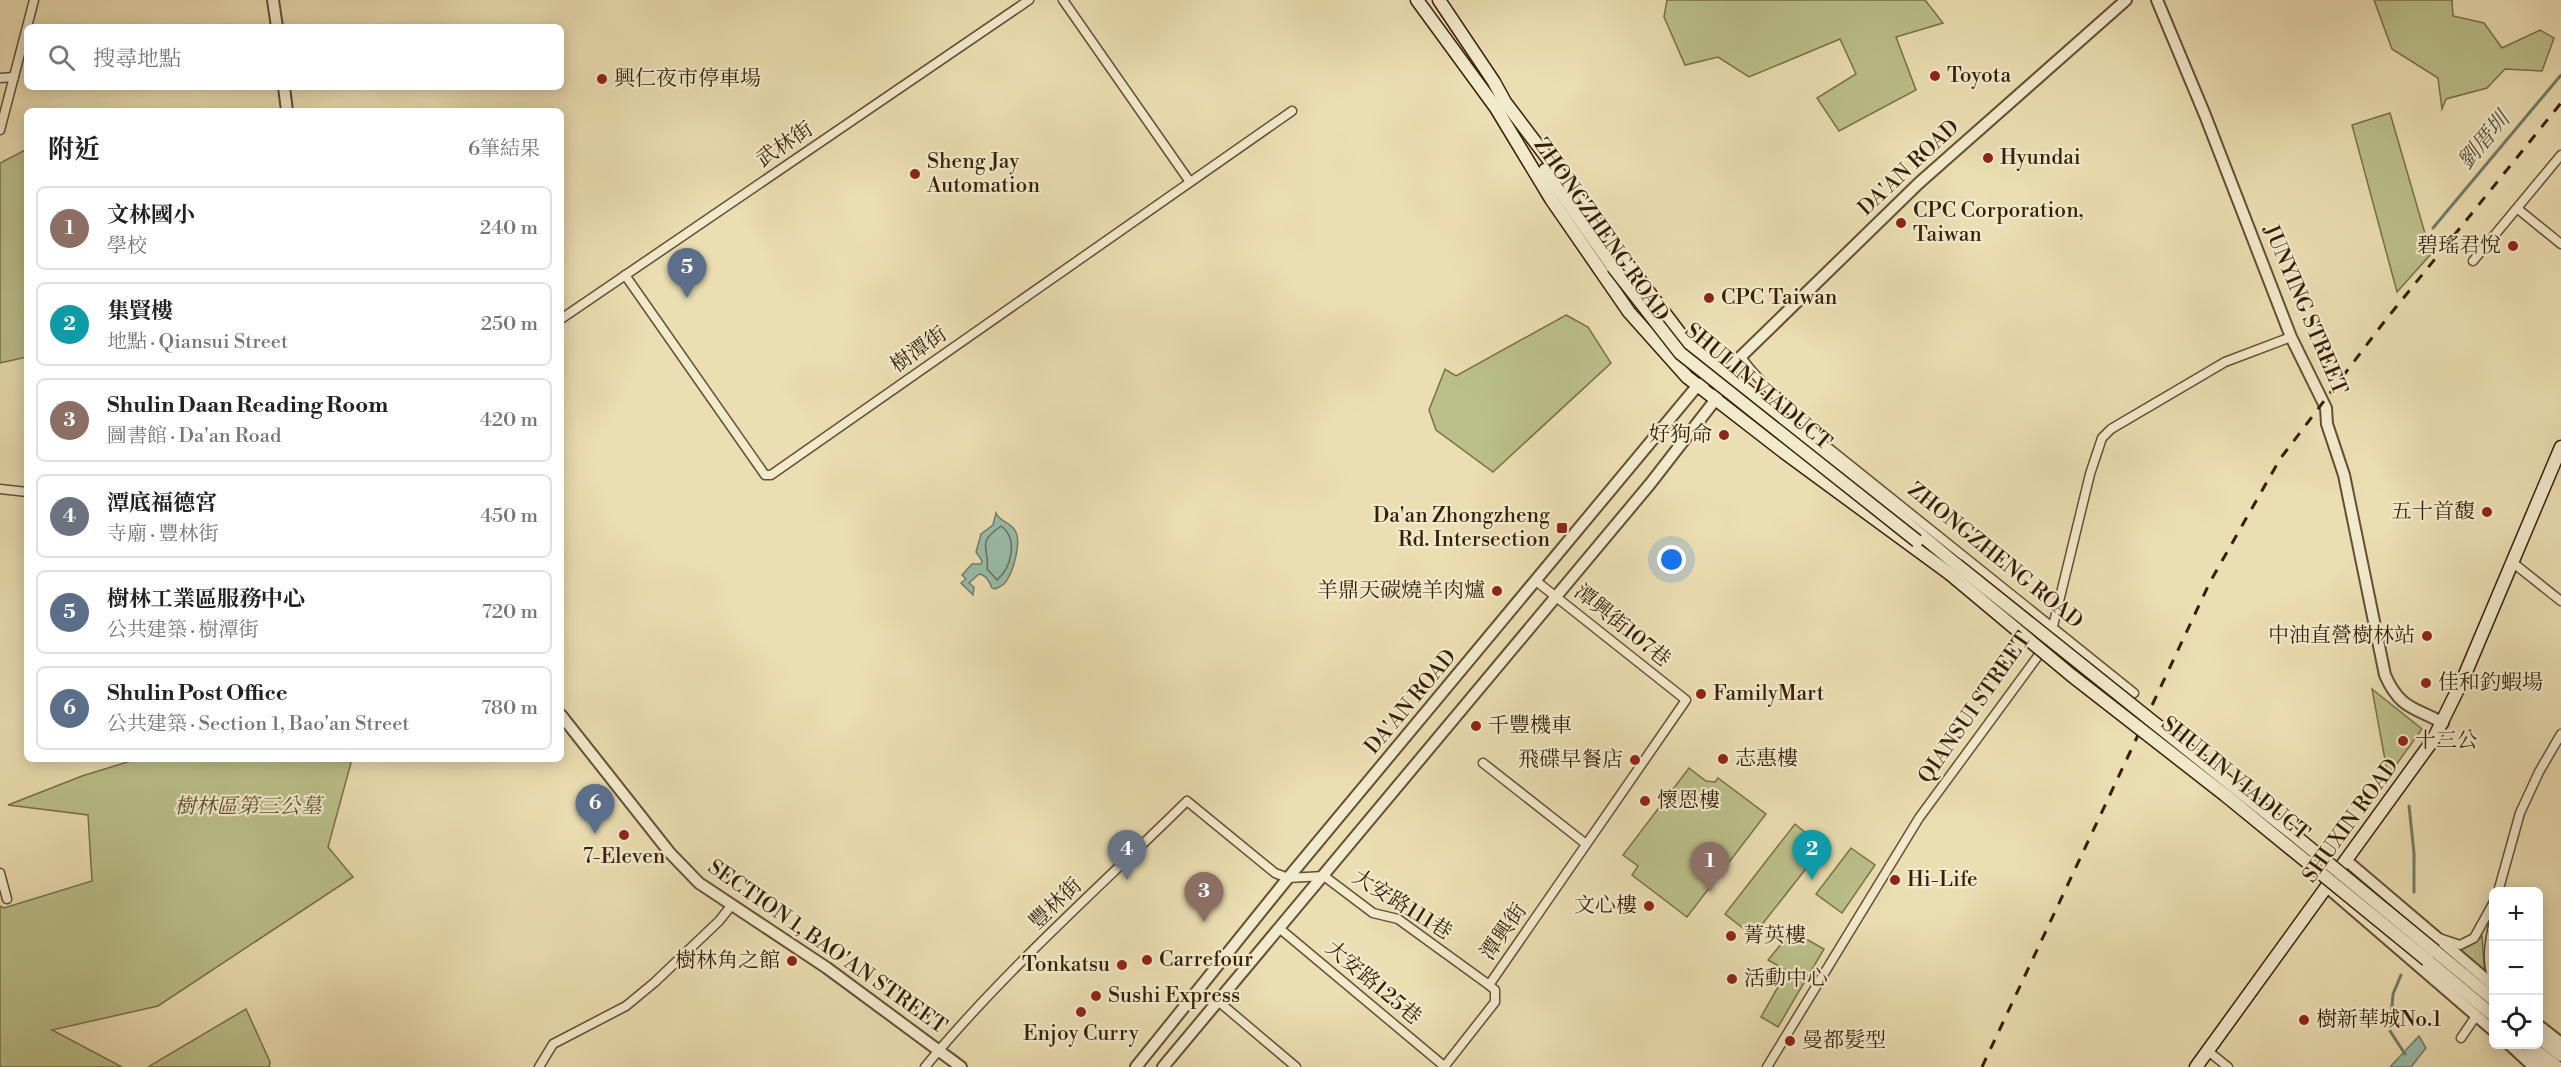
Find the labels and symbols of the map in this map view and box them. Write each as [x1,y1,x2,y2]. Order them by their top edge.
place label: Toyota [1947,63,2011,89]
place label: 興仁夜市停車場 [614,66,761,92]
marker: Toyota [1928,69,1942,83]
marker: 興仁夜市停車場 [595,72,609,86]
water label: 劉厝圳 [2452,104,2518,175]
street label: DA'AN ROAD [1853,114,1965,222]
street label: 武林街 [752,117,818,173]
street label: ZHONGZHENG ROAD [1528,133,1674,327]
place label: Hyundai [2000,145,2081,171]
place label: Sheng Jay Automation [926,149,1040,199]
marker: Hyundai [1981,151,1995,165]
marker: Sheng Jay Automation [908,167,922,181]
place label: CPC Corporation, Taiwan [1913,198,2084,248]
marker: CPC Corporation, Taiwan [1894,216,1908,230]
street label: JUNYING STREET [2257,220,2353,399]
place label: 碧瑤君悅 [2417,233,2501,259]
marker: 碧瑤君悅 [2506,239,2520,253]
pin: 5 [668,248,706,298]
place label: CPC Taiwan [1721,285,1838,311]
marker: CPC Taiwan [1702,291,1716,305]
street label: SHULIN VIADUCT [1679,318,1837,456]
street label: 樹潭街 [886,321,952,379]
place label: 好狗命 [1649,422,1712,448]
marker: 好狗命 [1717,428,1731,442]
street label: ZHONGZHENG ROAD [1902,477,2088,635]
place label: 五十首馥 [2391,499,2475,525]
place label: Da'an Zhongzheng Rd. Intersection [1373,503,1550,553]
marker: 五十首馥 [2480,505,2494,519]
marker: Da'an Zhongzheng Rd. Intersection [1555,521,1569,535]
your location [1657,545,1686,574]
place label: 羊鼎天碳燒羊肉爐 [1317,578,1485,604]
street label: 潭興街107巷 [1568,579,1676,673]
marker: 羊鼎天碳燒羊肉爐 [1490,584,1504,598]
place label: 中油直營樹林站 [2268,623,2415,649]
street label: QIANSUI STREET [1913,627,2037,789]
marker: 中油直營樹林站 [2420,629,2434,643]
street label: DA'AN ROAD [1360,644,1462,760]
place label: 佳和釣蝦場 [2438,670,2543,696]
marker: 佳和釣蝦場 [2419,676,2433,690]
place label: FamilyMart [1713,681,1825,707]
marker: FamilyMart [1694,687,1708,701]
street label: SHULIN VIADUCT [2155,711,2315,847]
place label: 千豐機車 [1488,713,1572,739]
marker: 千豐機車 [1469,719,1483,733]
place label: 十三公 [2415,728,2478,754]
marker: 十三公 [2396,734,2410,748]
place label: 志惠樓 [1735,746,1798,772]
place label: 飛碟早餐店 [1518,747,1623,773]
marker: 志惠樓 [1716,752,1730,766]
marker: 飛碟早餐店 [1628,753,1642,767]
street label: SHUXIN ROAD [2297,754,2405,888]
pin: 6 [576,784,614,834]
place label: 懷恩樓 [1657,788,1720,814]
park label: 樹林區第三公墓 [175,794,324,820]
marker: 懷恩樓 [1638,794,1652,808]
marker: 7-Eleven [617,828,631,842]
pin: 4 [1108,830,1146,880]
pin: 2 [1792,830,1832,880]
pin: 1 [1690,842,1730,892]
place label: 7-Eleven [583,844,666,870]
street label: SECTION 1, BAO'AN STREET [702,854,952,1040]
street label: 大安路111巷 [1347,864,1457,946]
place label: Hi-Life [1907,867,1978,893]
pin: 3 [1184,872,1224,922]
street label: 豐林街 [1024,873,1088,935]
marker: Hi-Life [1888,873,1902,887]
place label: 文心樓 [1574,893,1637,919]
street label: 潭興街 [1475,899,1533,965]
marker: 文心樓 [1642,899,1656,913]
place label: 菁英樓 [1743,923,1806,949]
marker: 菁英樓 [1724,929,1738,943]
street label: 大安路125巷 [1320,935,1426,1031]
place label: Carrefour [1159,947,1253,973]
place label: 樹林角之館 [675,948,780,974]
place label: Tonkatsu [1022,952,1110,978]
marker: Carrefour [1140,953,1154,967]
marker: 樹林角之館 [785,954,799,968]
marker: Tonkatsu [1115,958,1129,972]
place label: 活動中心 [1744,966,1828,992]
marker: 活動中心 [1725,972,1739,986]
place label: Sushi Express [1108,983,1240,1009]
marker: Sushi Express [1089,989,1103,1003]
marker: Enjoy Curry [1074,1005,1088,1019]
place label: 樹新華城No.1 [2316,1007,2441,1033]
marker: 樹新華城No.1 [2297,1013,2311,1027]
place label: Enjoy Curry [1023,1021,1140,1047]
place label: 曼都髮型 [1802,1028,1886,1054]
marker: 曼都髮型 [1783,1034,1797,1048]

